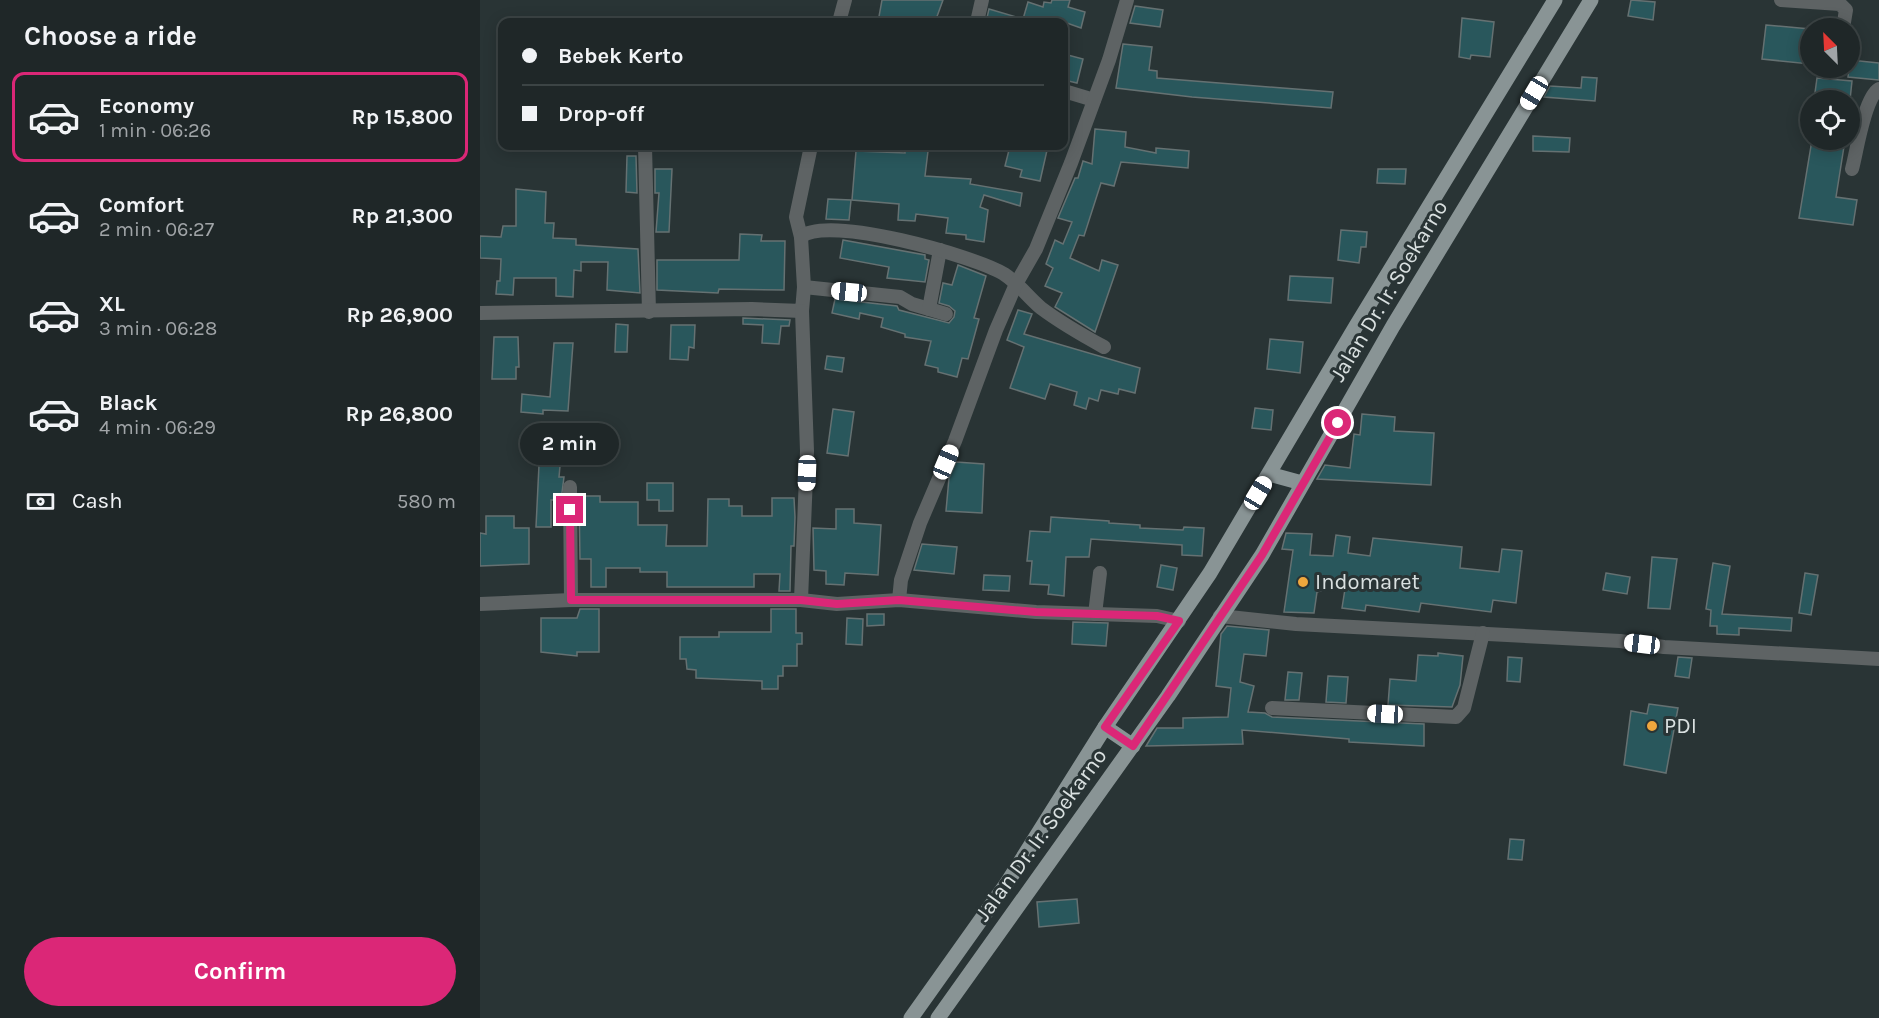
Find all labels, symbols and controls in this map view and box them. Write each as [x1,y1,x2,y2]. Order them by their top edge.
north arrow [1800,18,1860,78]
map controls [1800,18,1860,150]
text: Choose a ride [24,20,197,52]
text: Bebek Kerto [558,43,683,69]
car [1517,73,1551,113]
icon: car [27,90,81,144]
button: locate [1800,90,1860,150]
text: Economy [99,93,194,119]
text: Drop-off [558,101,644,127]
text: Rp 15,800 [352,104,453,130]
text: 1 min · 06:26 [99,119,211,142]
icon: car [27,189,81,243]
text: Comfort [99,192,184,218]
street label: Jalan Dr. Ir. Soekarno [1325,196,1453,386]
text: Rp 21,300 [352,203,453,229]
text: 2 min · 06:27 [99,218,214,241]
car [830,281,868,303]
icon: car [27,288,81,342]
text: XL [99,291,125,317]
text: Rp 26,900 [346,302,453,328]
text: 3 min · 06:28 [99,317,217,340]
icon: car [27,387,81,441]
text: Black [99,390,158,416]
text: Rp 26,800 [346,401,453,427]
route start [1324,409,1351,436]
text: 4 min · 06:29 [99,416,216,439]
callout: 2 min [520,423,620,465]
text: 2 min [542,432,597,455]
car [931,442,961,482]
car [797,455,817,491]
car [1241,473,1275,513]
icon: cash [24,485,57,518]
text: Cash [72,488,122,514]
text: 580 m [397,490,456,513]
route end [556,496,583,523]
place label: Indomaret [1315,569,1420,595]
marker: Indomaret [1296,575,1310,589]
car [1623,633,1661,655]
car [1367,704,1403,724]
place label: PDI [1664,713,1697,739]
marker: PDI [1645,719,1659,733]
street label: Jalan Dr. Ir. Soekarno [970,744,1112,926]
button: Confirm [24,937,456,1006]

